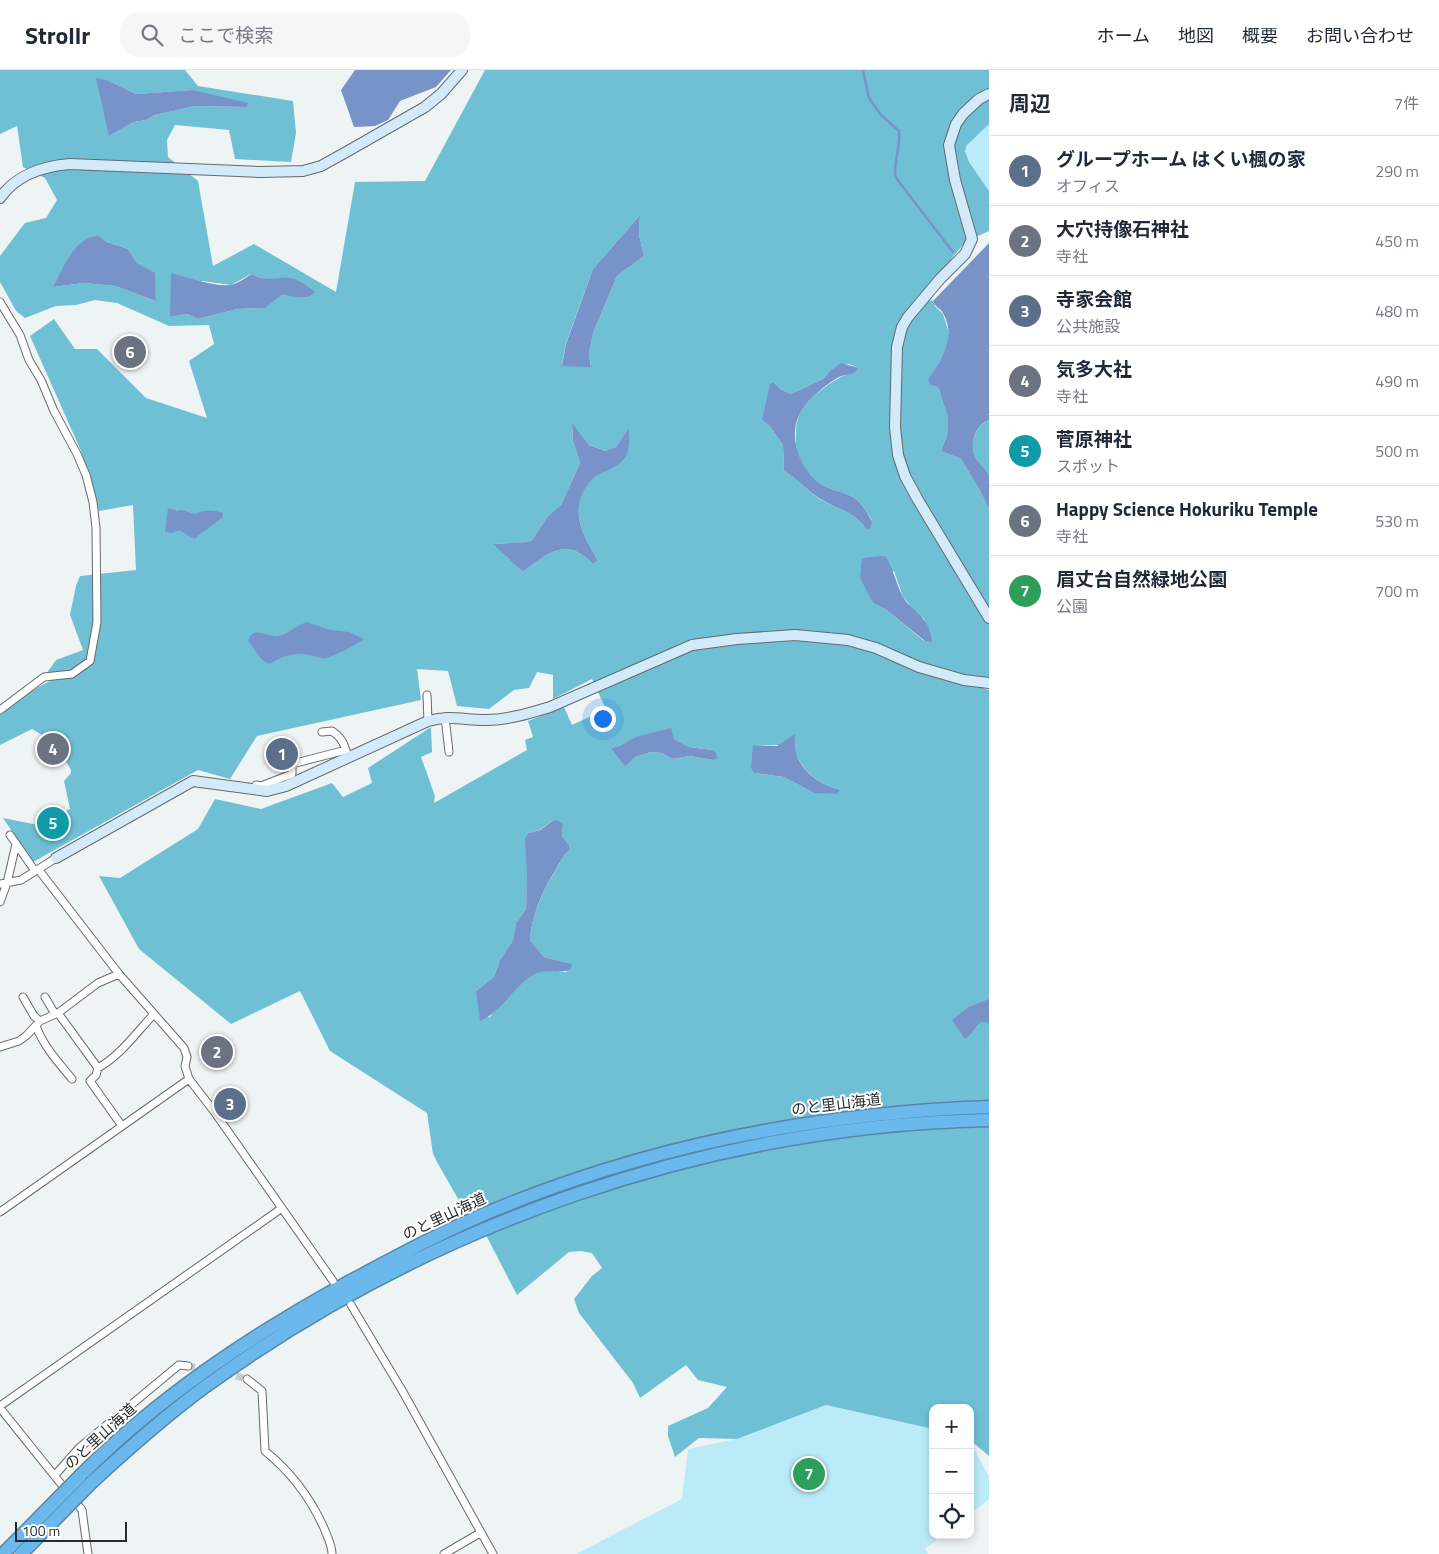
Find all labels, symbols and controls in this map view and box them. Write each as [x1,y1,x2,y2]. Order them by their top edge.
search box [120,12,470,57]
text: Strollr [25,17,90,53]
text: ここで検索 [178,20,273,49]
icon: search [138,21,166,49]
text: ホーム [1097,22,1150,49]
text: 地図 [1178,22,1214,49]
text: 概要 [1242,22,1278,49]
text: お問い合わせ [1306,22,1414,49]
text: 周辺 [1009,87,1051,119]
text: 7件 [1394,91,1419,115]
text: グループホーム はくい楓の家 [1056,144,1305,173]
text: 1 [1021,159,1029,183]
text: 290 m [1375,159,1419,183]
text: オフィス [1056,174,1120,198]
text: 大穴持像石神社 [1056,214,1189,243]
text: 2 [1021,229,1029,253]
text: 450 m [1375,229,1419,253]
text: 寺社 [1056,244,1088,268]
text: 寺家会館 [1056,284,1132,313]
text: 3 [1021,299,1029,323]
text: 480 m [1375,299,1419,323]
text: 公共施設 [1056,314,1120,338]
pin: 6 [114,333,146,371]
text: 気多大社 [1056,354,1132,383]
text: 4 [1021,369,1029,393]
text: 490 m [1375,369,1419,393]
text: 寺社 [1056,384,1088,408]
text: 菅原神社 [1056,424,1132,453]
text: 5 [1021,439,1029,463]
text: 500 m [1375,439,1419,463]
text: スポット [1056,454,1120,478]
text: Happy Science Hokuriku Temple [1056,494,1318,523]
text: 6 [1021,509,1029,533]
text: 530 m [1375,509,1419,533]
text: 寺社 [1056,524,1088,548]
text: 眉丈台自然緑地公園 [1056,564,1227,593]
text: 7 [1021,579,1029,603]
text: 700 m [1375,579,1419,603]
text: 公園 [1056,594,1088,618]
your location [590,706,616,732]
pin: 4 [37,730,69,768]
pin: 1 [266,735,298,773]
pin: 5 [37,804,69,842]
pin: 2 [201,1033,233,1071]
pin: 3 [214,1085,246,1123]
street label: のと里山海道 [790,1087,882,1121]
street label: のと里山海道 [398,1187,490,1245]
street label: のと里山海道 [59,1397,141,1475]
map controls [929,1404,974,1539]
button: + [929,1404,974,1449]
button: − [929,1449,974,1494]
pin: 7 [793,1455,825,1493]
button: locate [929,1494,974,1539]
scale bar [15,1519,128,1542]
text: 100 m [22,1520,60,1541]

